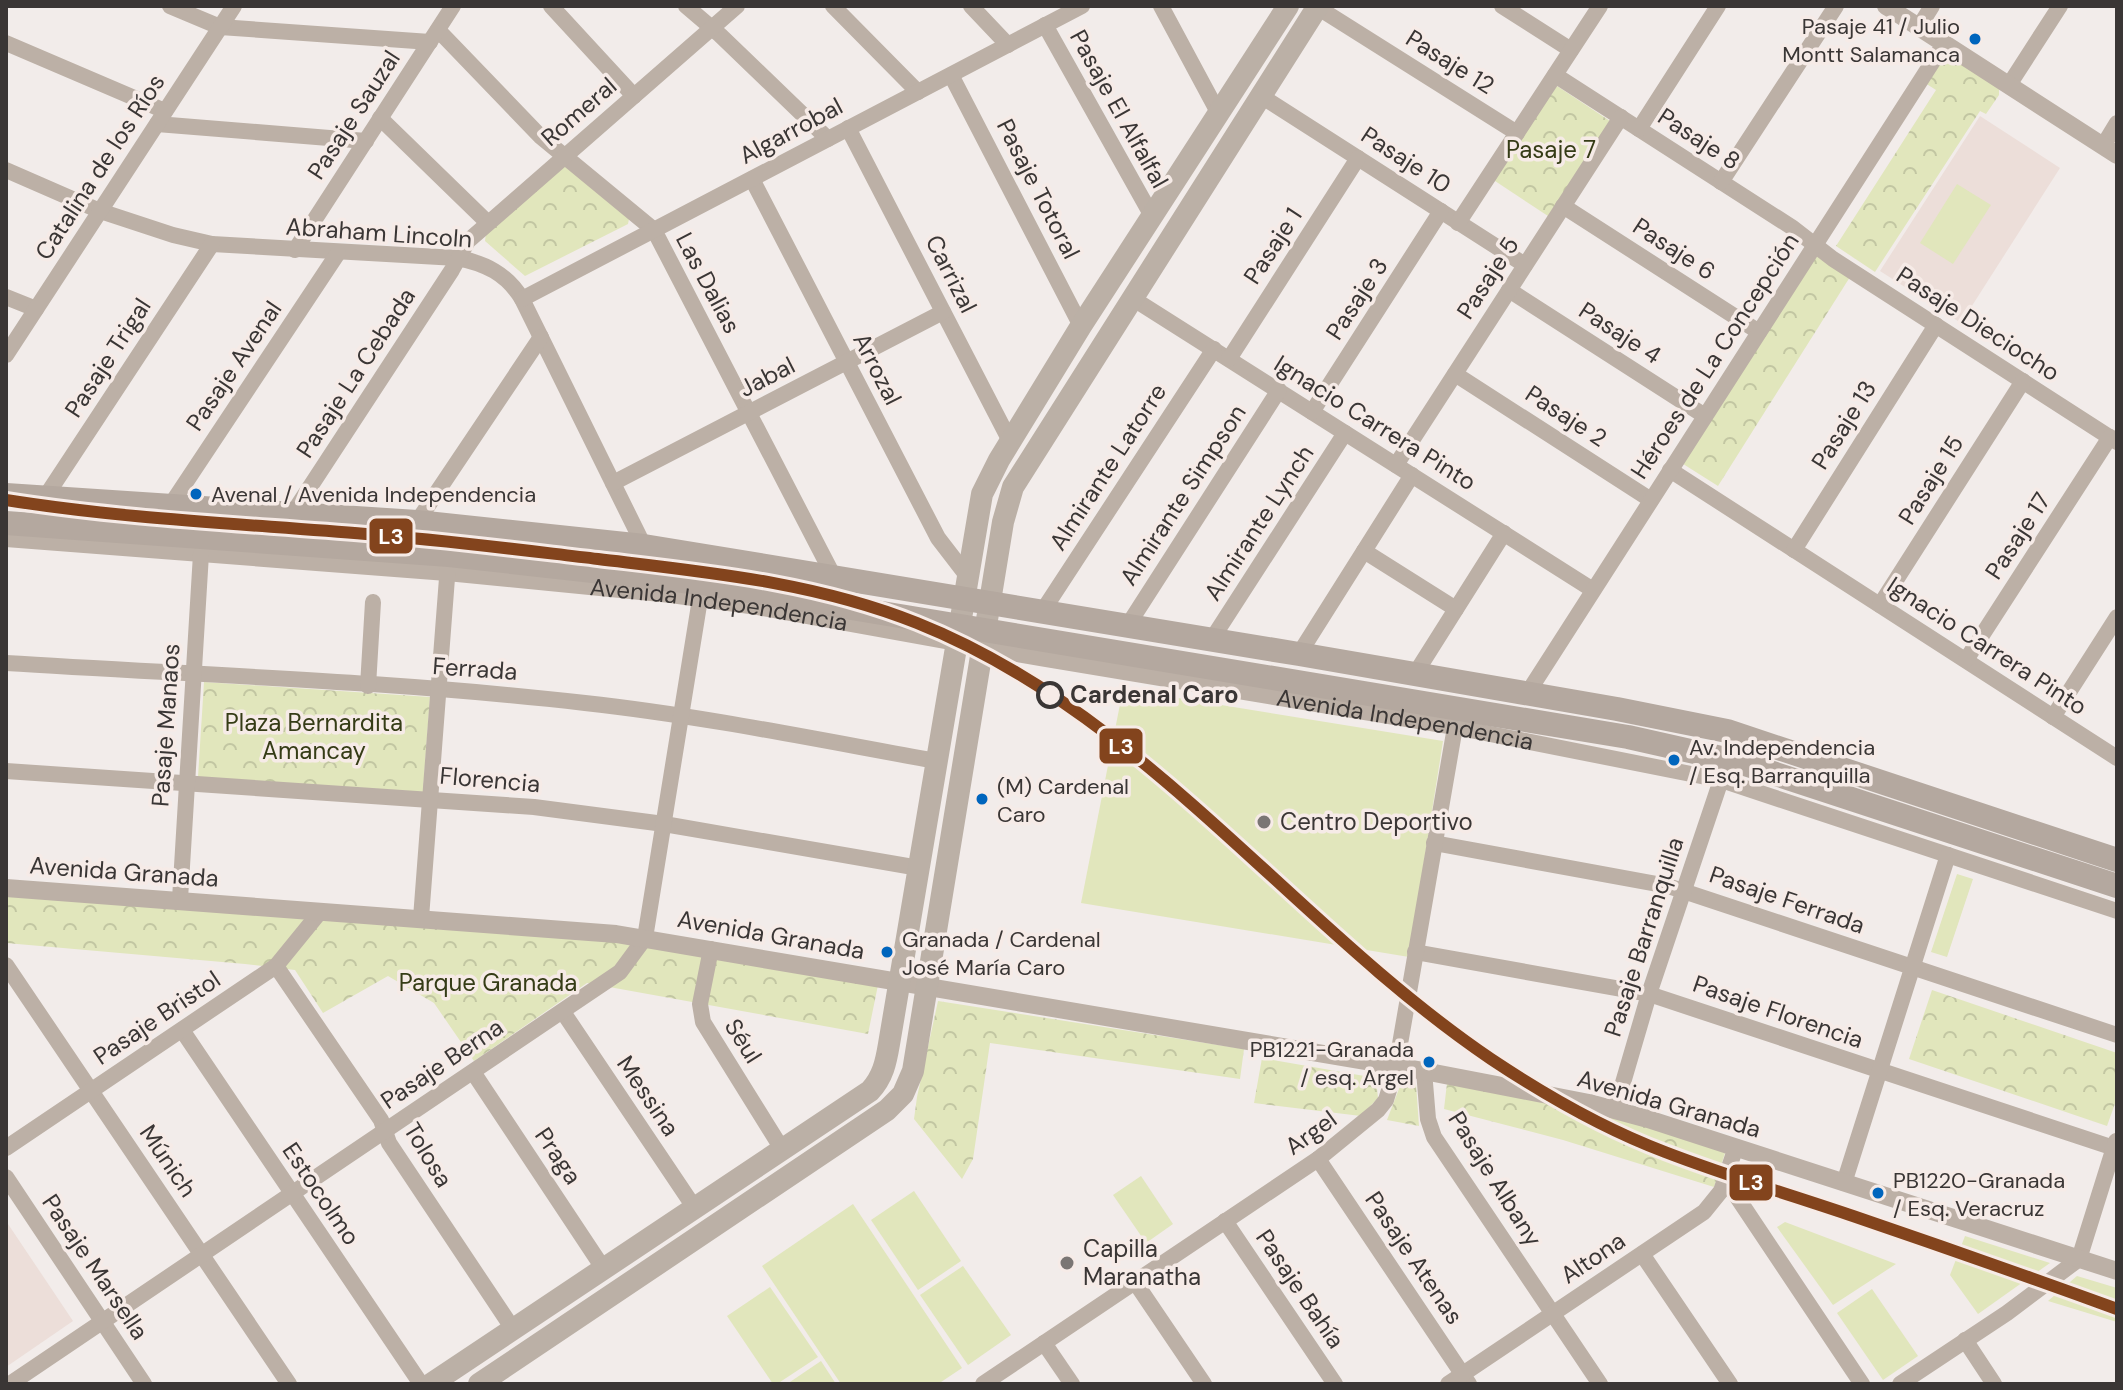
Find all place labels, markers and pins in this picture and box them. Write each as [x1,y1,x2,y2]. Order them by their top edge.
place label: Pasaje 41 / Julio Montt Salamanca [1782,12,1960,69]
marker: Pasaje 41 / Julio Montt Salamanca [1967,31,1983,47]
place label: Avenal / Avenida Independencia [211,480,536,509]
marker: Avenal / Avenida Independencia [188,486,204,502]
place label: Cardenal Caro [1070,679,1239,710]
marker: Cardenal Caro [1037,682,1063,708]
place label: Av. Independencia / Esq. Barranquilla [1689,733,1875,790]
marker: Av. Independencia / Esq. Barranquilla [1666,752,1682,768]
place label: (M) Cardenal Caro [997,772,1129,829]
marker: (M) Cardenal Caro [974,791,990,807]
place label: Centro Deportivo [1280,806,1473,837]
marker: Centro Deportivo [1255,813,1273,831]
place label: Granada / Cardenal José María Caro [902,925,1101,982]
marker: Granada / Cardenal José María Caro [879,944,895,960]
place label: PB1221-Granada / esq. Argel [1250,1035,1414,1092]
marker: PB1221-Granada / esq. Argel [1421,1054,1437,1070]
place label: PB1220-Granada / Esq. Veracruz [1893,1166,2065,1223]
marker: PB1220-Granada / Esq. Veracruz [1870,1185,1886,1201]
place label: Capilla Maranatha [1083,1233,1201,1292]
marker: Capilla Maranatha [1058,1254,1076,1272]

